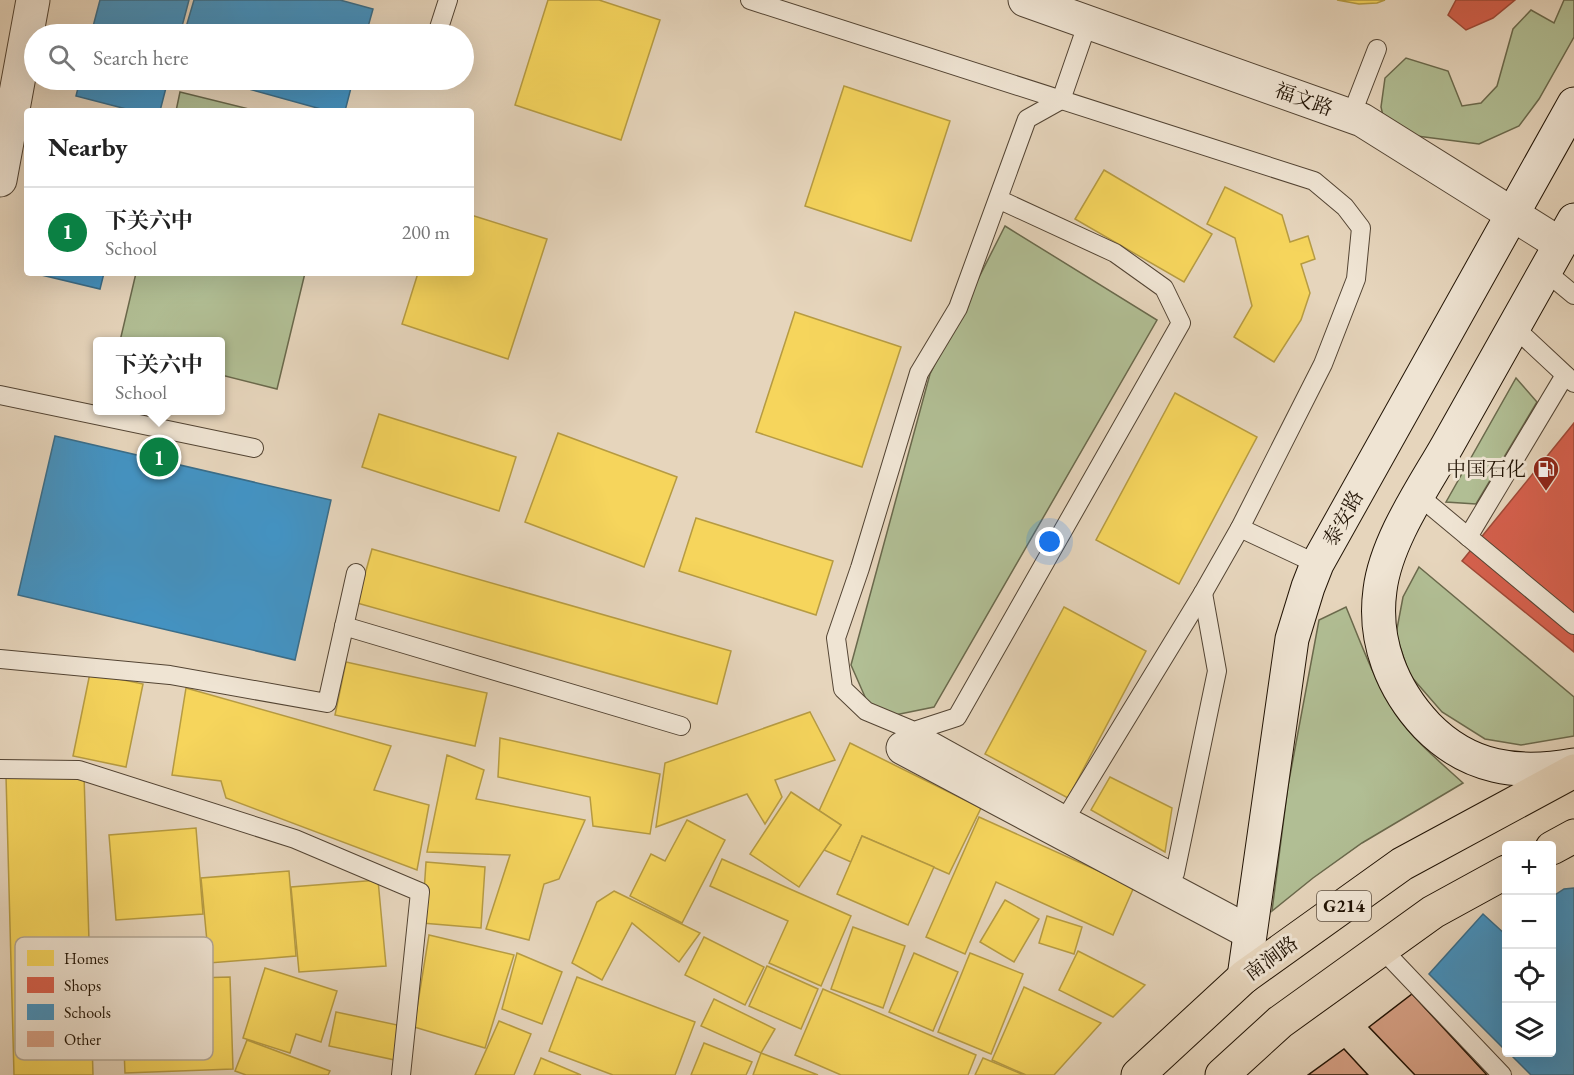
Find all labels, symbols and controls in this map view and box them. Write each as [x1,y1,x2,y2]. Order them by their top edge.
search box [24,24,474,90]
icon: search [45,41,78,74]
text: Search here [93,43,188,72]
street label: 福文路 [1271,77,1337,121]
text: Nearby [48,130,128,164]
text: 下关六中 [105,206,193,235]
text: 1 [62,219,73,245]
text: 200 m [402,219,450,245]
text: School [105,235,157,261]
popup [93,337,225,415]
text: 下关六中 [115,350,203,379]
text: School [115,379,167,405]
pin: 1 [140,434,178,480]
fuel station icon: 中国石化 [1531,454,1561,492]
place label: 中国石化 [1446,456,1526,482]
street label: 泰安路 [1317,485,1369,551]
your location [1035,527,1064,556]
map controls [1502,841,1556,1057]
button: + [1502,841,1556,895]
road number: G214 [1317,891,1371,921]
button: − [1502,895,1556,949]
street label: 南涧路 [1239,930,1303,986]
legend [15,937,213,1060]
text: Homes [64,948,109,969]
button: locate [1502,949,1556,1003]
text: Shops [64,975,101,996]
text: Schools [64,1002,111,1023]
button: layers [1502,1003,1556,1057]
text: Other [64,1029,102,1050]

